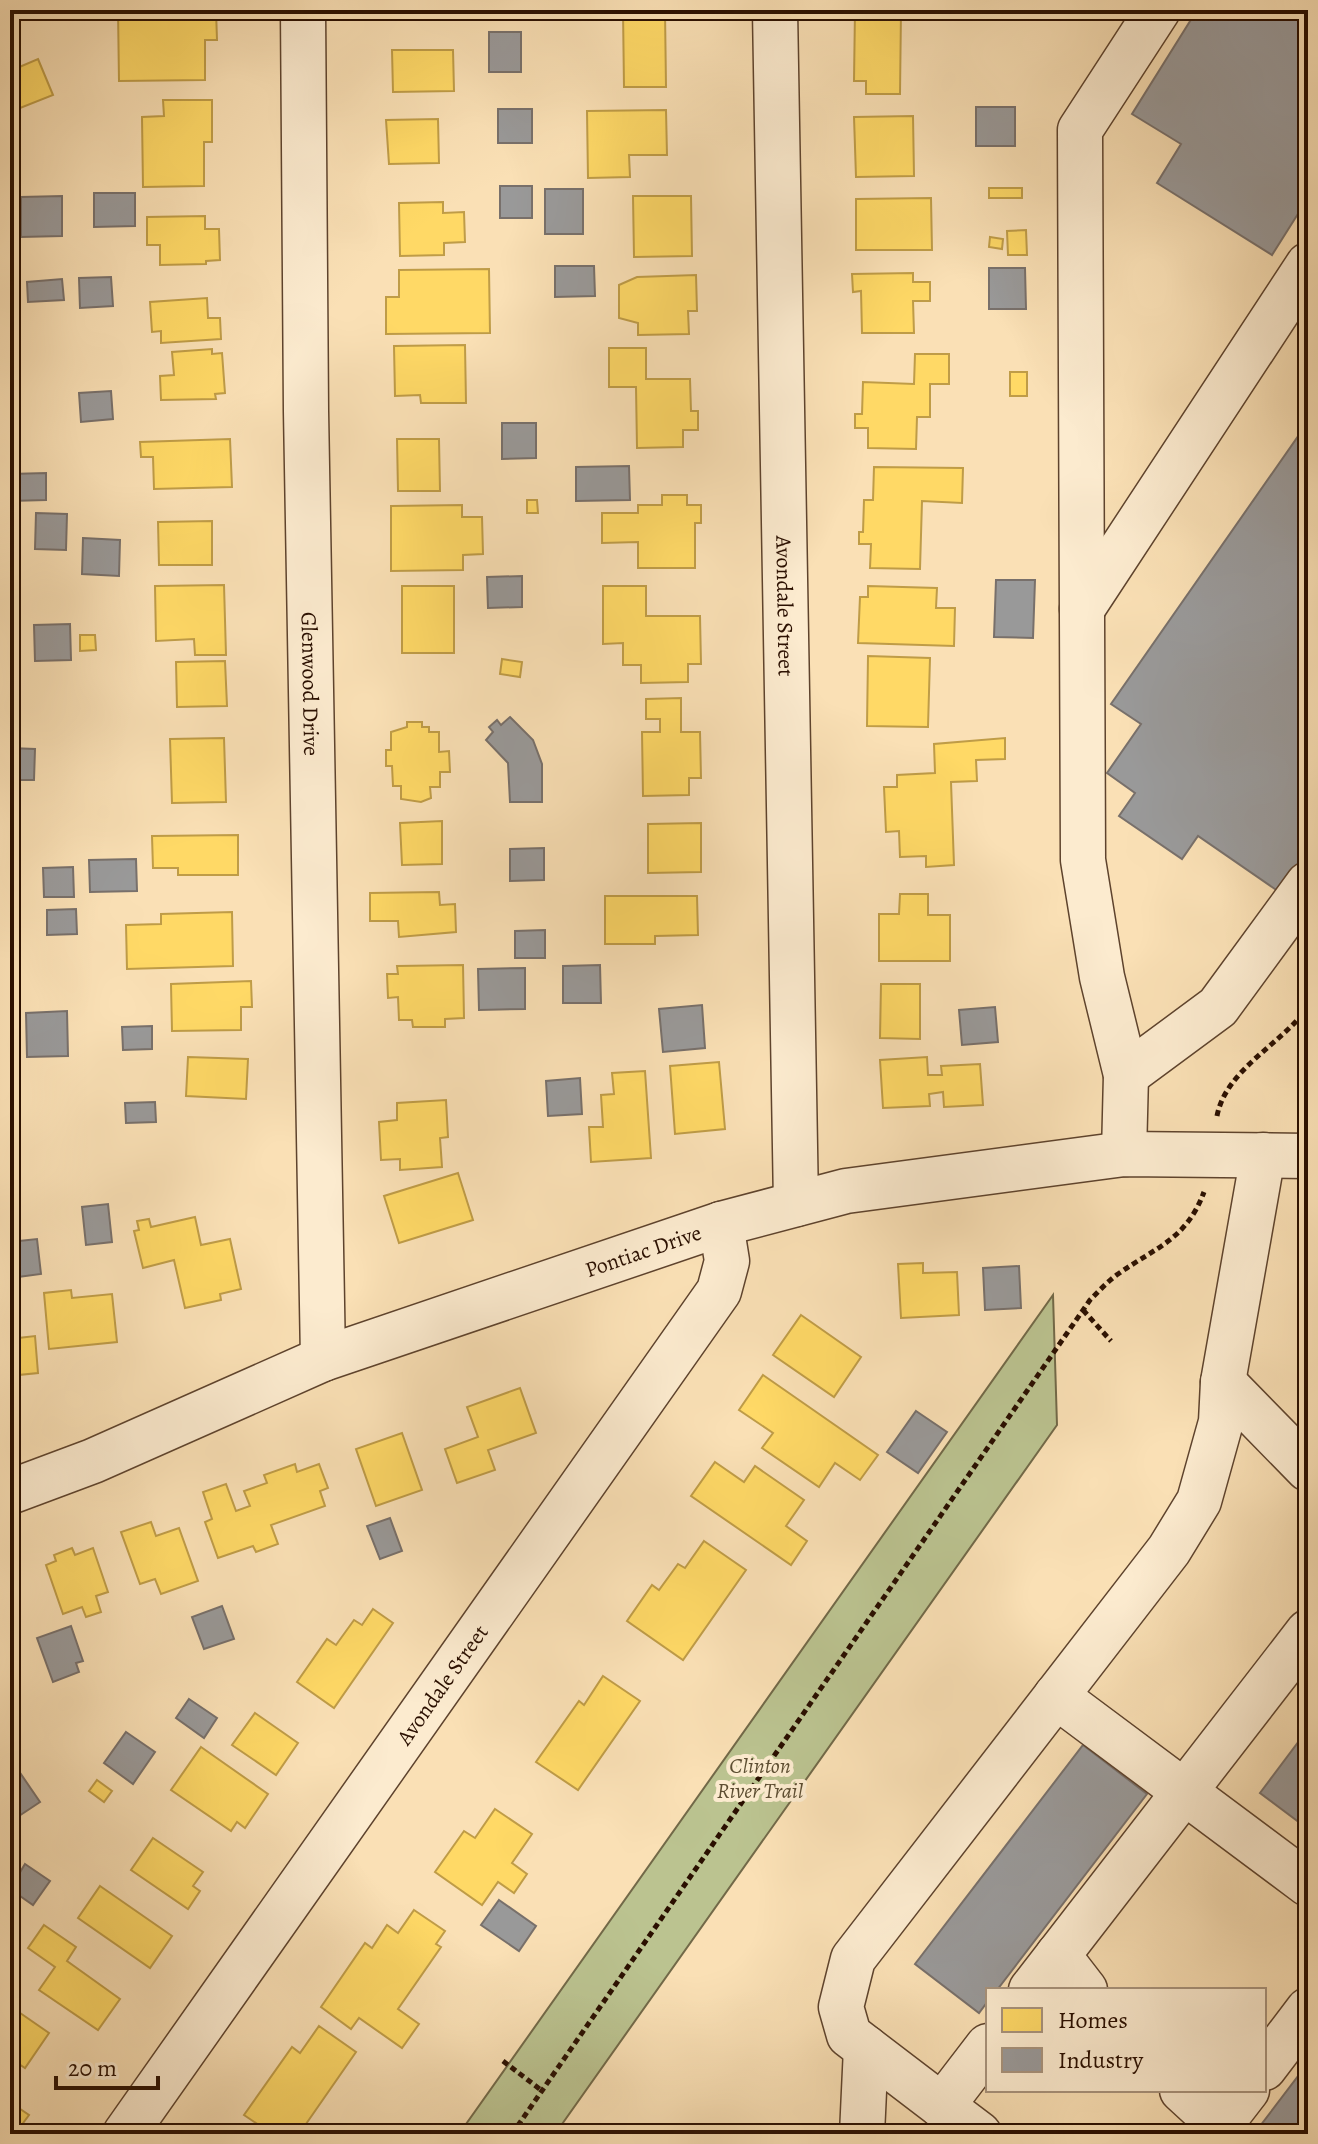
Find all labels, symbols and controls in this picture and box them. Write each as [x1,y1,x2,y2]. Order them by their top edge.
street label: Avondale Street [768,534,801,677]
street label: Glenwood Drive [294,612,326,756]
street label: Pontiac Drive [581,1218,705,1285]
street label: Avondale Street [389,1619,495,1752]
park label: Clinton River Trail [717,1751,804,1806]
legend [986,1988,1266,2092]
text: Homes [1058,2004,1128,2036]
scale bar [56,2040,158,2090]
text: Industry [1058,2044,1144,2076]
text: 20 m [68,2052,117,2084]

